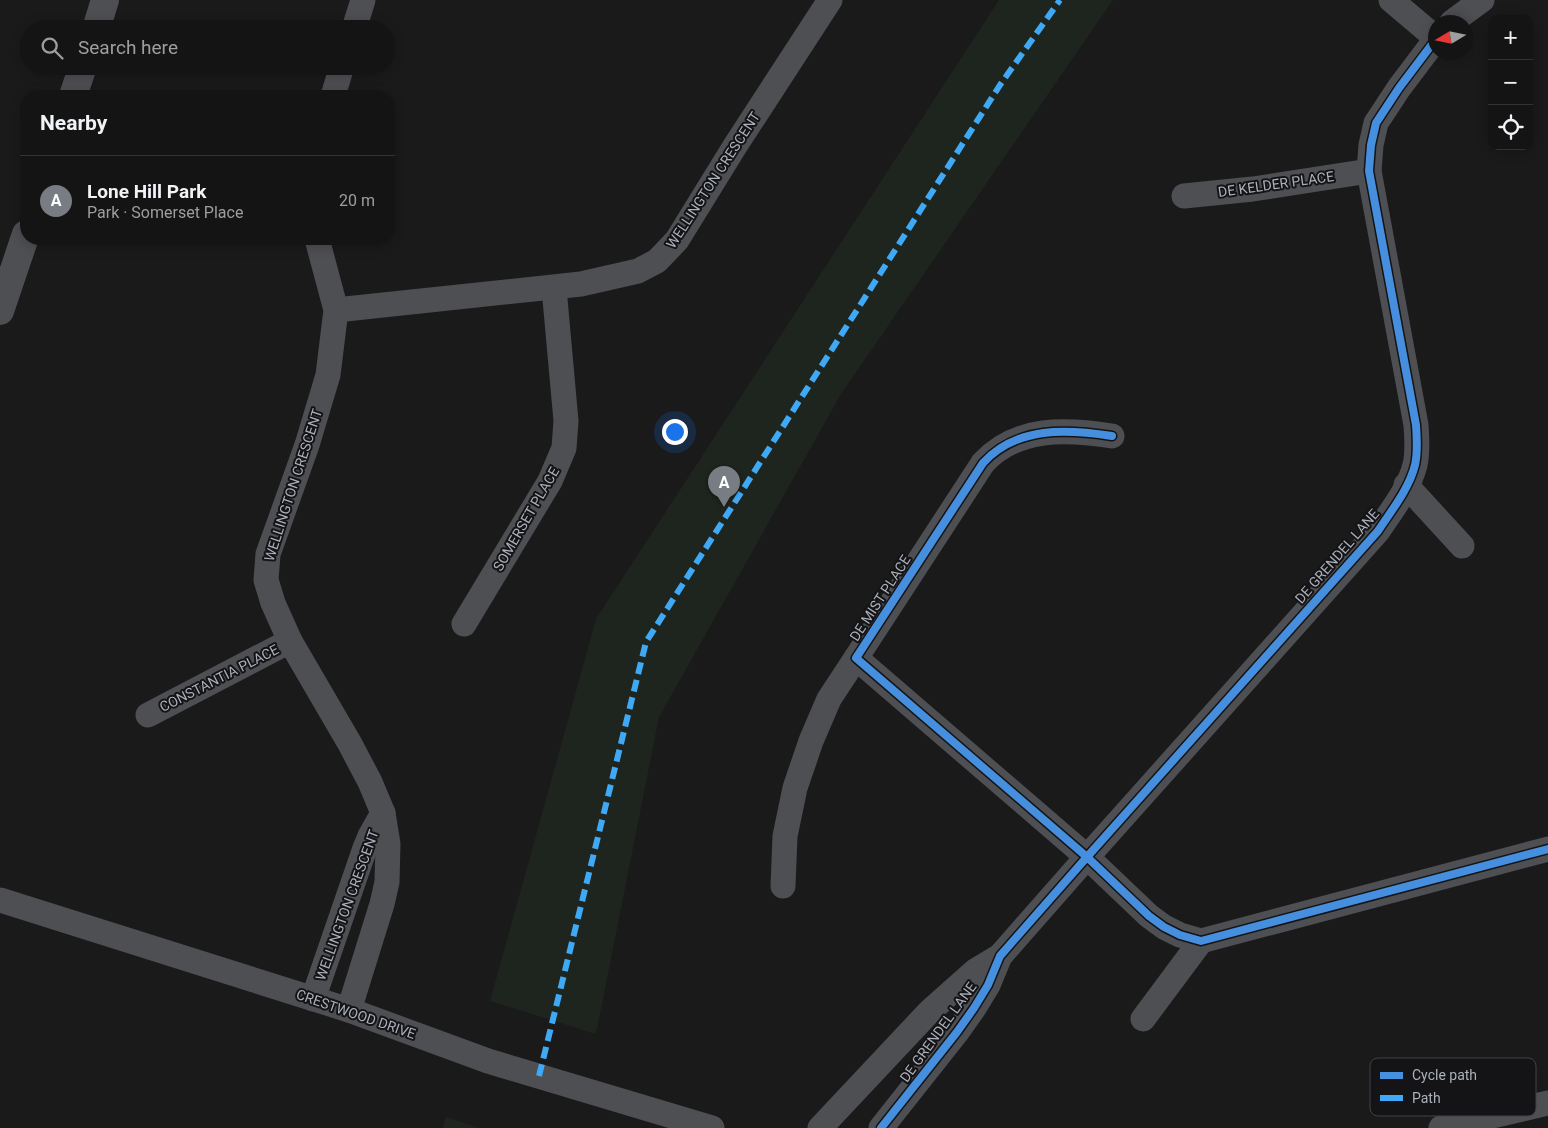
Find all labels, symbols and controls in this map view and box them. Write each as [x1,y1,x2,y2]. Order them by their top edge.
north arrow [1428,15,1473,60]
map controls [1488,15,1533,150]
button: + [1488,15,1533,60]
search box [20,20,395,75]
icon: search [38,34,66,62]
text: Search here [78,36,178,59]
button: − [1488,60,1533,105]
button: locate [1488,105,1533,150]
street label: WELLINGTON CRESCENT [663,108,763,251]
text: Nearby [40,111,107,135]
street label: DE KELDER PLACE [1217,168,1335,200]
text: Lone Hill Park [87,180,206,203]
text: A [51,191,61,210]
text: 20 m [339,191,375,210]
text: Park · Somerset Place [87,203,243,222]
street label: WELLINGTON CRESCENT [261,406,325,563]
your location [662,419,688,445]
street label: SOMERSET PLACE [490,464,562,574]
pin: A [708,466,740,507]
street label: DE GRENDEL LANE [1292,506,1382,606]
street label: DE MIST PLACE [846,552,914,644]
street label: CONSTANTIA PLACE [157,641,281,715]
street label: WELLINGTON CRESCENT [312,827,382,983]
street label: DE GRENDEL LANE [896,979,980,1085]
street label: CRESTWOOD DRIVE [294,986,418,1042]
legend [1370,1058,1536,1116]
text: Cycle path [1412,1067,1477,1083]
text: Path [1412,1090,1441,1106]

